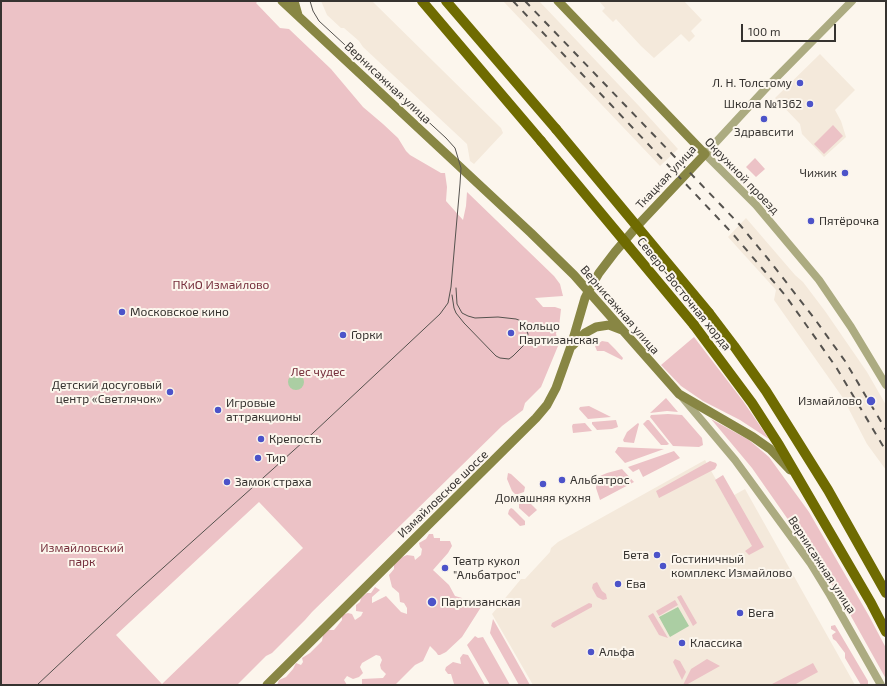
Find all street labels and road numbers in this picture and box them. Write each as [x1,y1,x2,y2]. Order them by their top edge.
street label: Вернисажная улица [342,39,434,127]
street label: Окружной проезд [702,135,782,217]
street label: Ткацкая улица [633,142,699,212]
street label: Северо-Восточная хорда [634,235,734,353]
street label: Вернисажная улица [577,263,663,357]
street label: Измайловское шоссе [395,447,491,541]
street label: Вернисажная улица [785,514,859,616]

